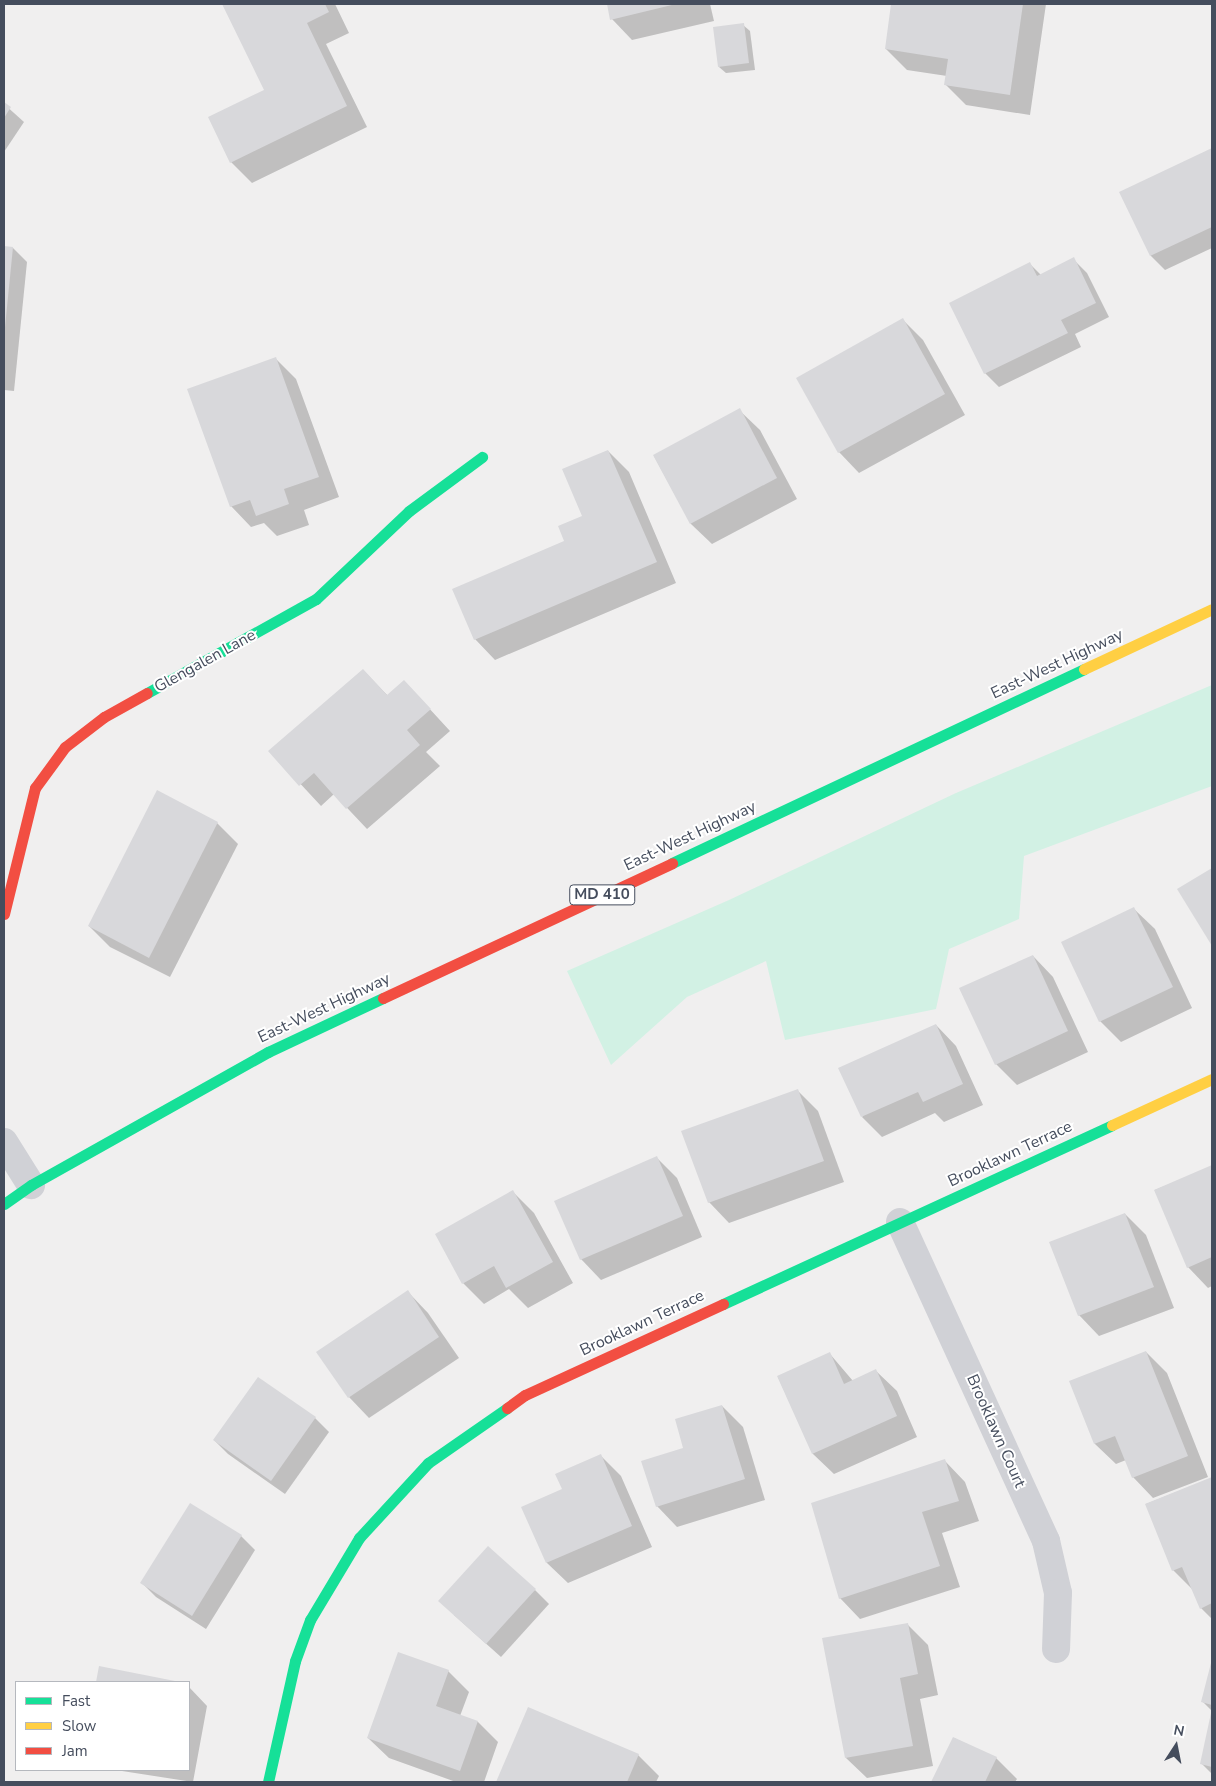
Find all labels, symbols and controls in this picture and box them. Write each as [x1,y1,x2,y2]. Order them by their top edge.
street label: Glengalen Lane [151,625,259,697]
street label: East-West Highway [988,625,1126,703]
street label: East-West Highway [621,797,759,875]
road number: MD 410 [568,882,636,908]
street label: East-West Highway [255,969,393,1047]
street label: Brooklawn Terrace [945,1117,1075,1191]
street label: Brooklawn Terrace [577,1286,707,1360]
street label: Brooklawn Court [962,1371,1030,1491]
legend [15,1681,190,1771]
text: Fast [62,1691,90,1711]
text: Slow [62,1716,96,1736]
text: N [1172,1720,1186,1741]
north arrow [1151,1721,1201,1771]
text: Jam [62,1741,88,1761]

